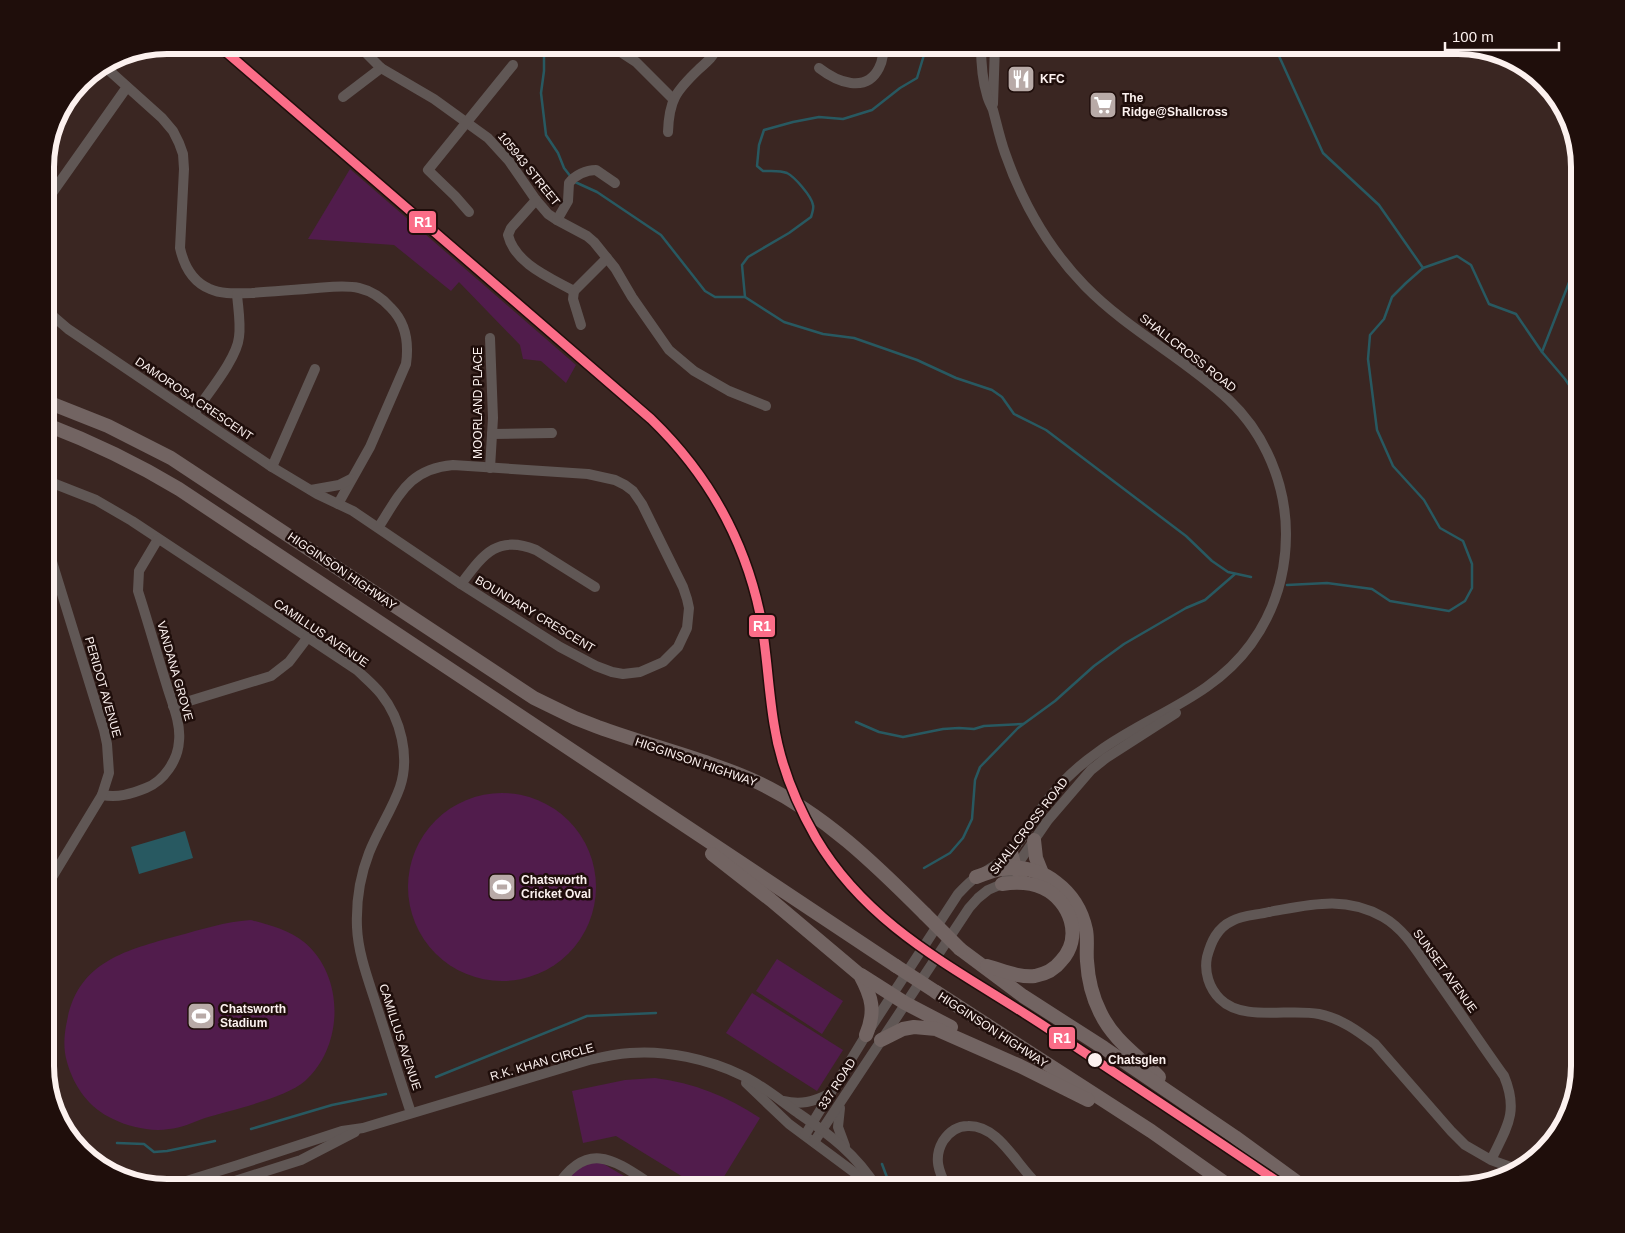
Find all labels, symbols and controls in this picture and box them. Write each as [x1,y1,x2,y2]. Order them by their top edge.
scale bar [1445,20,1559,52]
text: 100 m [1452,28,1494,45]
restaurant icon: KFC [1006,64,1036,94]
place label: KFC [1040,72,1065,86]
supermarket icon: The Ridge@Shallcross [1088,90,1118,120]
place label: The Ridge@Shallcross [1122,91,1228,119]
street label: 105943 STREET [495,129,563,209]
line badge: R1 [408,210,437,234]
text: R1 [414,214,432,230]
street label: SHALLCROSS ROAD [1137,311,1239,395]
street label: MOORLAND PLACE [471,347,485,459]
street label: DAMOROSA CRESCENT [133,354,256,444]
street label: HIGGINSON HIGHWAY [285,529,399,613]
street label: BOUNDARY CRESCENT [473,573,598,656]
street label: CAMILLUS AVENUE [271,596,371,670]
line badge: R1 [748,614,776,638]
text: R1 [753,618,771,634]
street label: VANDANA GROVE [154,619,196,723]
street label: PERIDOT AVENUE [82,635,124,739]
street label: HIGGINSON HIGHWAY [633,735,759,789]
street label: SHALLCROSS ROAD [987,775,1071,877]
sports icon: Chatsworth Cricket Oval [487,872,517,902]
place label: Chatsworth Cricket Oval [521,873,591,901]
street label: SUNSET AVENUE [1410,927,1480,1015]
street label: CAMILLUS AVENUE [376,982,424,1092]
street label: HIGGINSON HIGHWAY [936,989,1050,1071]
sports icon: Chatsworth Stadium [186,1001,216,1031]
place label: Chatsworth Stadium [220,1002,286,1030]
line badge: R1 [1048,1026,1076,1050]
text: R1 [1053,1030,1071,1046]
street label: R.K. KHAN CIRCLE [488,1040,596,1084]
marker: Chatsglen [1086,1051,1104,1069]
place label: Chatsglen [1108,1053,1166,1067]
street label: 337 ROAD [815,1056,859,1112]

